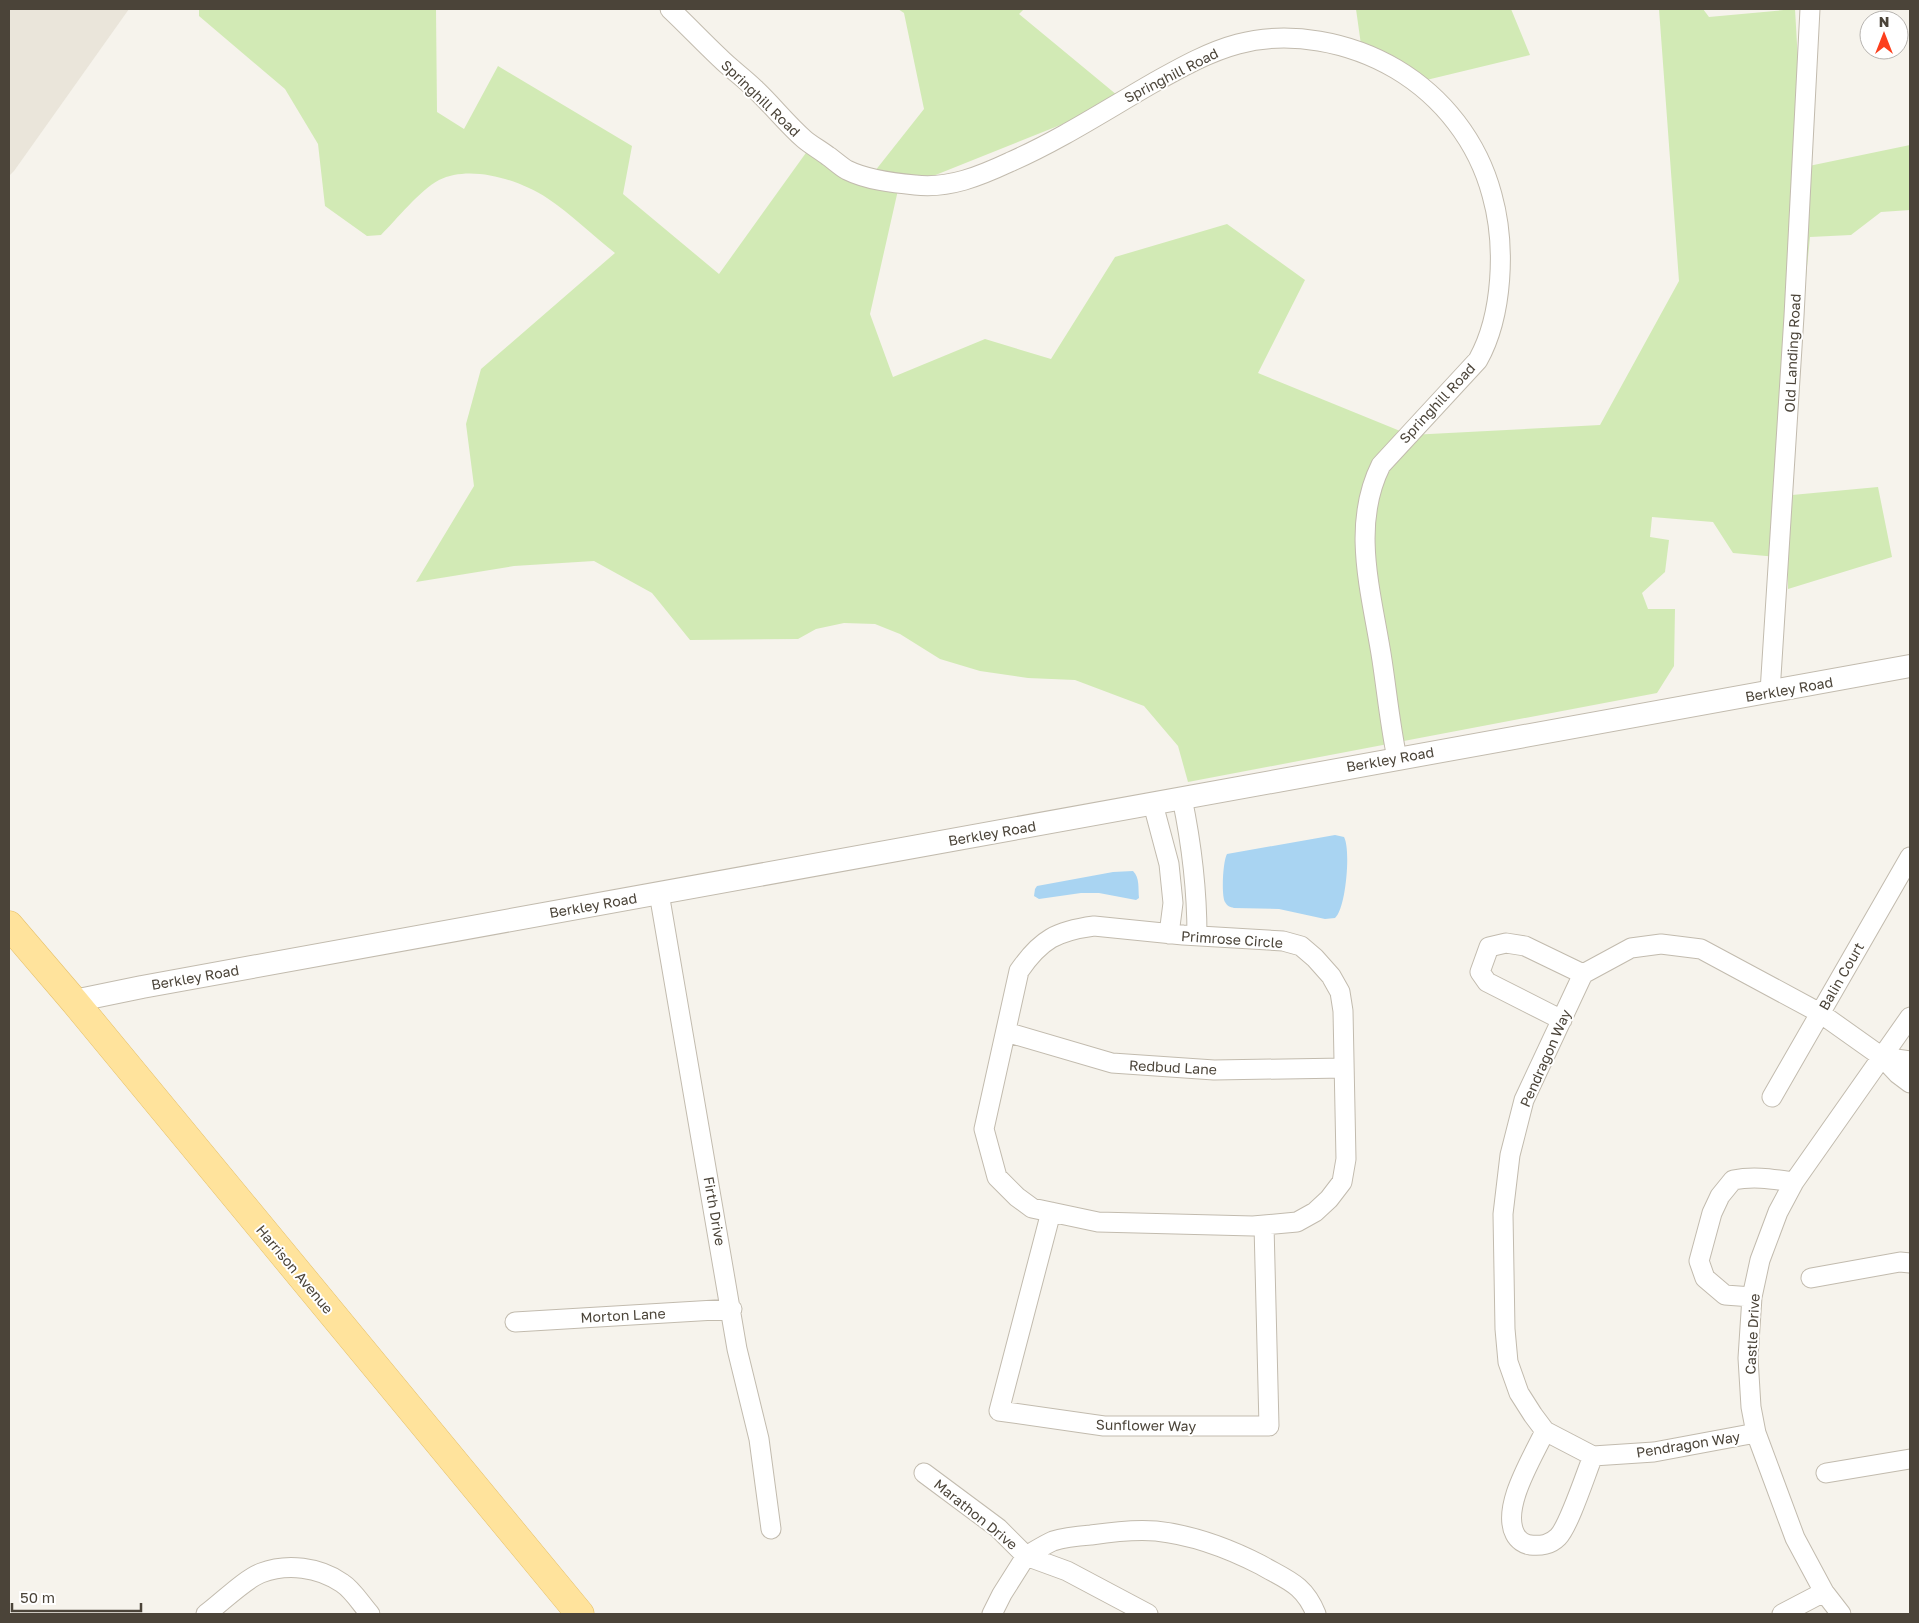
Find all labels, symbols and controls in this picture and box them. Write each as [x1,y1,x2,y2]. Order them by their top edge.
north arrow [1859,10,1909,60]
text: N [1879,13,1889,30]
street label: Springhill Road [1121,44,1221,106]
street label: Springhill Road [718,56,804,140]
street label: Old Landing Road [1780,293,1804,413]
street label: Springhill Road [1396,359,1478,447]
street label: Berkley Road [1744,673,1834,705]
street label: Berkley Road [1345,743,1435,775]
street label: Berkley Road [947,817,1037,849]
street label: Berkley Road [548,889,638,921]
street label: Primrose Circle [1180,927,1284,951]
street label: Balin Court [1815,939,1867,1013]
street label: Berkley Road [150,961,240,993]
street label: Pendragon Way [1516,1006,1574,1109]
street label: Redbud Lane [1129,1056,1217,1078]
street label: Firth Drive [701,1175,729,1247]
street label: Harrison Avenue [253,1221,337,1317]
street label: Castle Drive [1741,1293,1763,1375]
street label: Morton Lane [580,1304,666,1326]
street label: Sunflower Way [1096,1416,1196,1434]
street label: Pendragon Way [1635,1427,1741,1461]
street label: Marathon Drive [931,1475,1021,1553]
scale bar [12,1580,141,1612]
text: 50 m [20,1588,55,1606]

